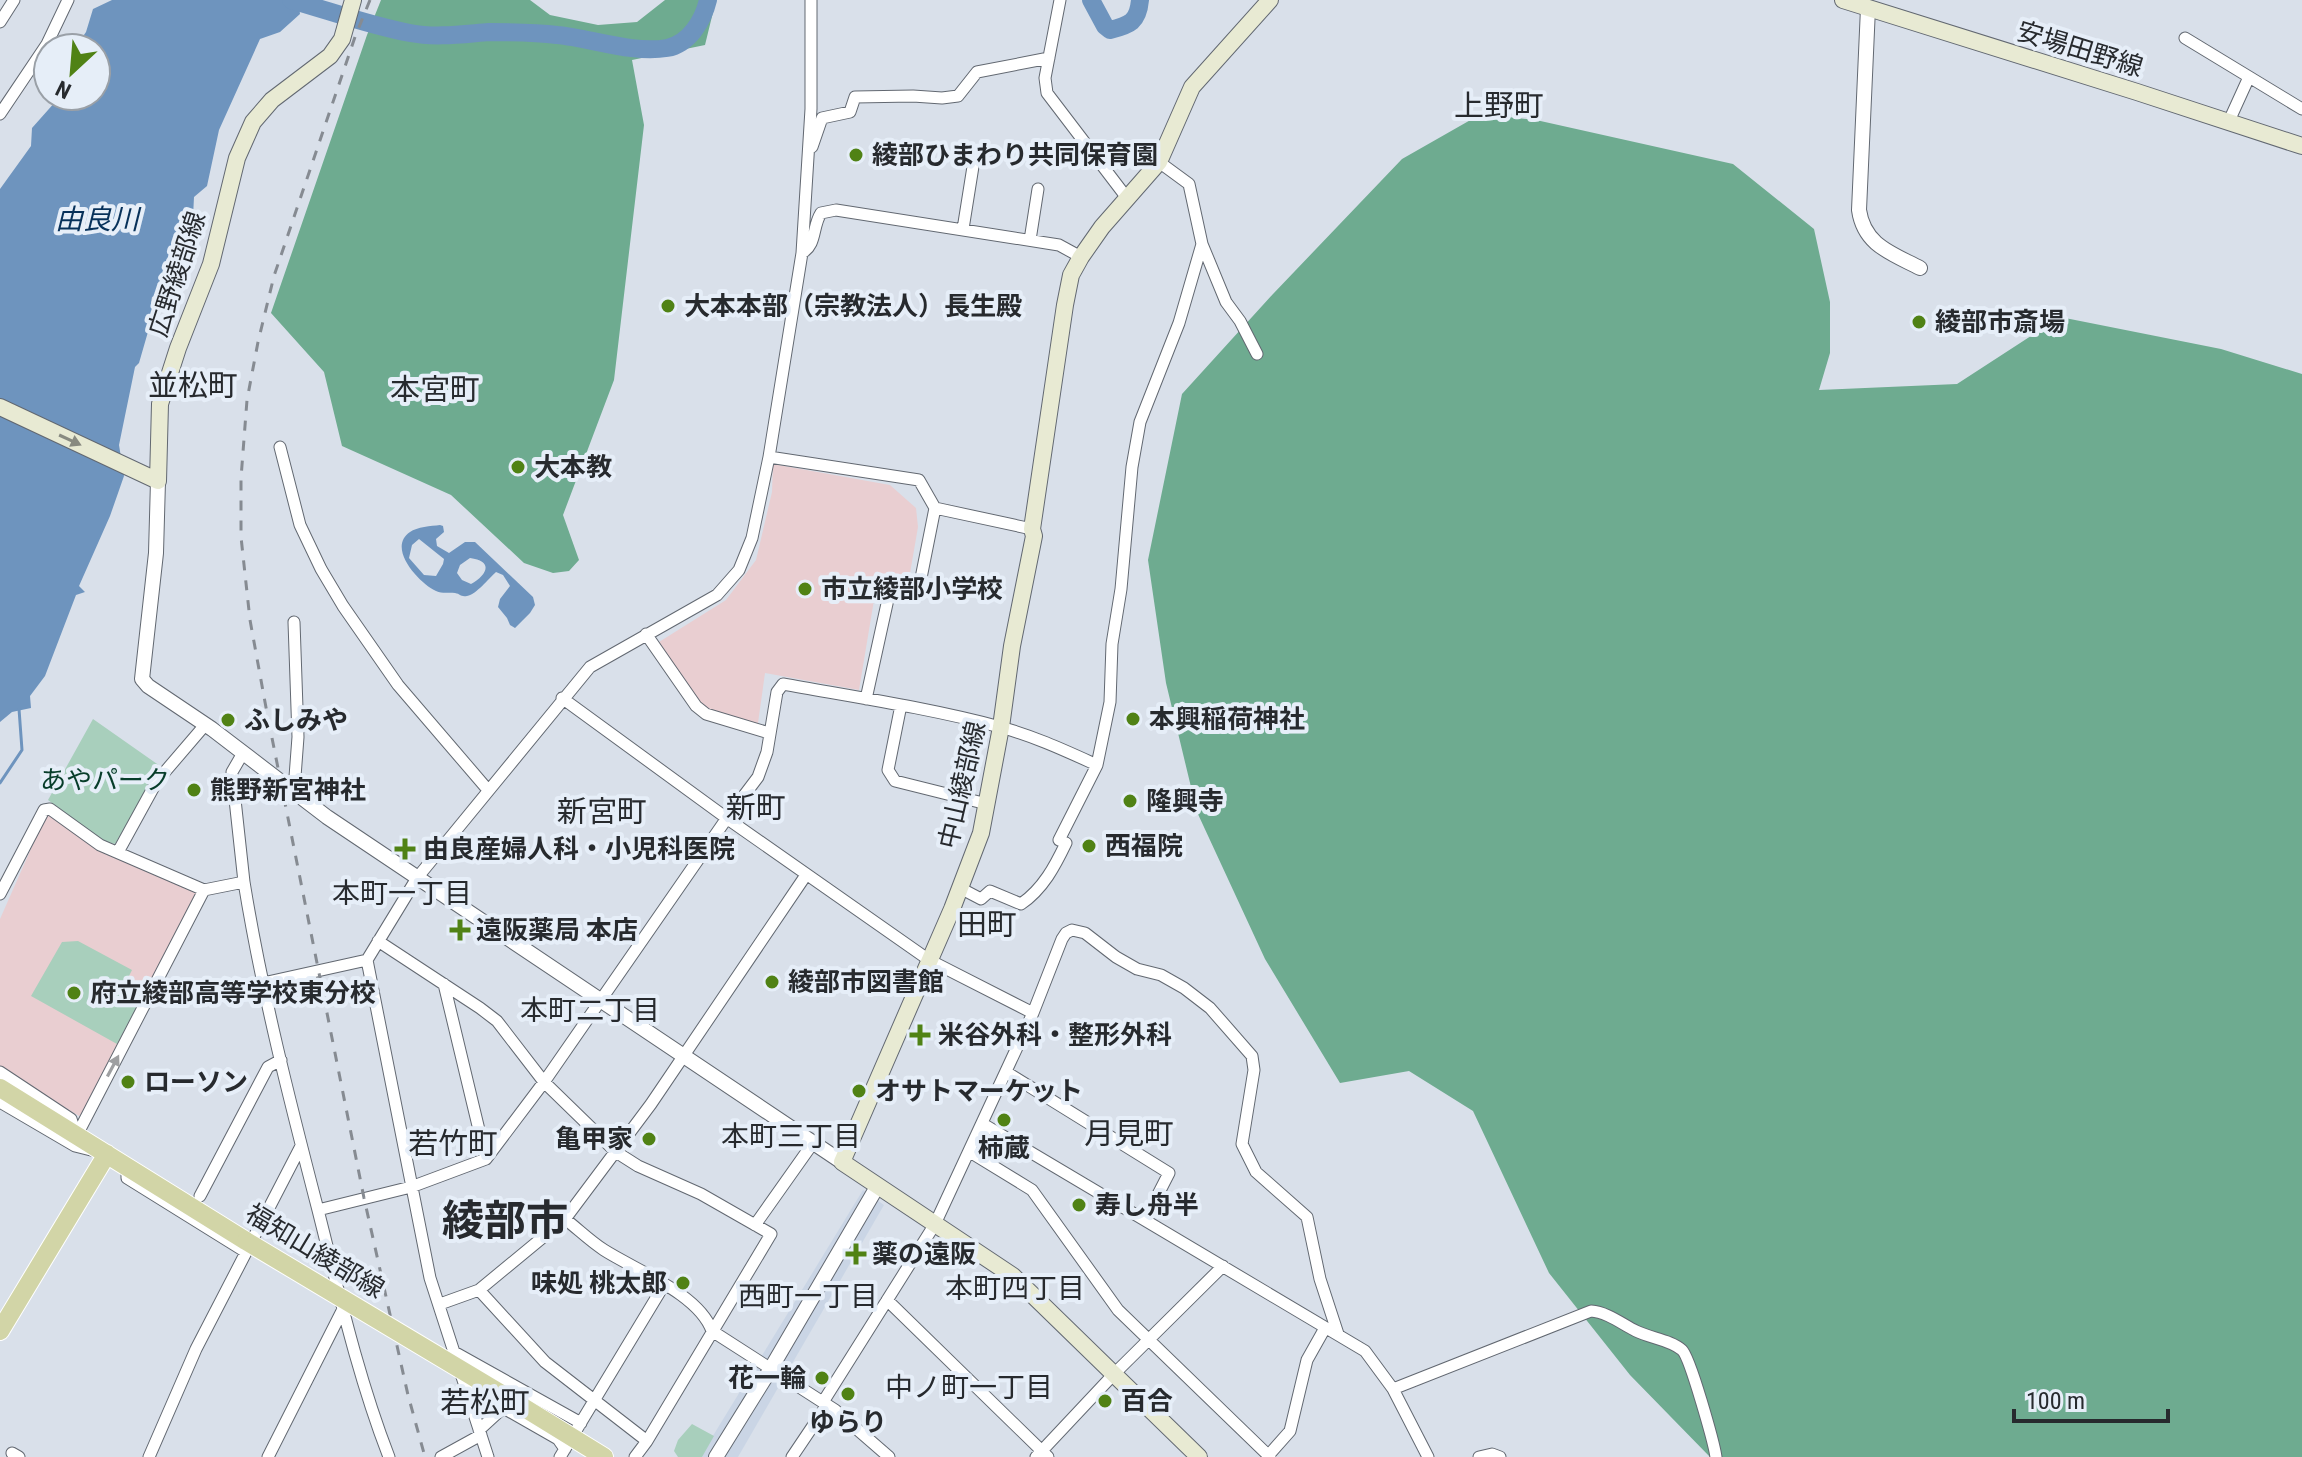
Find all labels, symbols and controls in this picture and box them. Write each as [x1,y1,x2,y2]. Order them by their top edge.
street label: 安場田野線 [2013,16,2147,82]
north arrow [32,32,112,112]
text: N [52,75,75,104]
district label: 上野町 [1454,88,1544,123]
place label: 綾部ひまわり共同保育園 [872,140,1158,170]
marker: 綾部ひまわり共同保育園 [847,146,865,164]
water label: 由良川 [55,203,142,236]
street label: 広野綾部線 [143,208,211,340]
place label: 大本本部（宗教法人）長生殿 [684,291,1022,321]
marker: 大本本部（宗教法人）長生殿 [659,297,677,315]
place label: 綾部市斎場 [1935,307,2065,337]
marker: 綾部市斎場 [1910,313,1928,331]
district label: 並松町 [148,368,238,403]
district label: 本宮町 [390,372,480,407]
one-way arrow [59,433,82,447]
place label: 大本教 [534,452,612,482]
marker: 大本教 [509,458,527,476]
place label: 市立綾部小学校 [821,574,1003,604]
marker: 市立綾部小学校 [796,580,814,598]
place label: 本興稲荷神社 [1149,704,1305,734]
place label: ふしみや [244,705,348,735]
marker: 本興稲荷神社 [1124,710,1142,728]
marker: ふしみや [219,711,237,729]
street label: 中山綾部線 [933,718,991,852]
park label: あやパーク [40,765,170,795]
place label: 熊野新宮神社 [210,775,366,805]
marker: 熊野新宮神社 [185,781,203,799]
place label: 隆興寺 [1146,786,1224,816]
district label: 新町 [726,790,786,825]
marker: 隆興寺 [1121,792,1139,810]
district label: 新宮町 [557,794,647,829]
place label: 西福院 [1105,831,1183,861]
place label: 由良産婦人科・小児科医院 [423,834,735,864]
marker: 西福院 [1080,837,1098,855]
marker: 由良産婦人科・小児科医院 [394,838,416,860]
district label: 本町一丁目 [332,877,472,910]
district label: 田町 [957,907,1017,942]
place label: 遠阪薬局 本店 [476,915,638,945]
marker: 遠阪薬局 本店 [451,921,469,939]
place label: 綾部市図書館 [788,967,944,997]
marker: 綾部市図書館 [763,973,781,991]
place label: 府立綾部高等学校東分校 [90,978,376,1008]
marker: 府立綾部高等学校東分校 [65,984,83,1002]
district label: 本町二丁目 [520,994,660,1027]
place label: 米谷外科・整形外科 [938,1020,1172,1050]
marker: 米谷外科・整形外科 [909,1024,931,1046]
one-way arrow [106,1055,119,1078]
place label: ローソン [144,1067,248,1097]
marker: ローソン [119,1073,137,1091]
place label: オサトマーケット [875,1076,1083,1106]
marker: オサトマーケット [850,1082,868,1100]
marker: 柿蔵 [995,1111,1013,1129]
district label: 月見町 [1084,1116,1174,1151]
district label: 本町三丁目 [721,1120,861,1153]
place label: 亀甲家 [555,1124,633,1154]
district label: 若竹町 [408,1126,498,1161]
marker: 亀甲家 [640,1130,658,1148]
place label: 柿蔵 [978,1133,1030,1163]
place label: 寿し舟半 [1095,1190,1199,1220]
district label: 綾部市 [442,1196,568,1245]
marker: 寿し舟半 [1070,1196,1088,1214]
street label: 福知山綾部線 [240,1198,390,1304]
place label: 薬の遠阪 [872,1239,976,1269]
marker: 薬の遠阪 [847,1245,865,1263]
place label: 味処 桃太郎 [531,1268,667,1298]
district label: 本町四丁目 [945,1272,1085,1305]
marker: 味処 桃太郎 [674,1274,692,1292]
district label: 西町一丁目 [738,1280,878,1313]
place label: 花一輪 [728,1363,806,1393]
marker: 花一輪 [813,1369,831,1387]
district label: 中ノ町一丁目 [885,1371,1053,1404]
scale bar [2014,1373,2168,1423]
district label: 若松町 [440,1385,530,1420]
marker: ゆらり [839,1385,857,1403]
place label: 百合 [1121,1386,1173,1416]
text: 100 m [2026,1387,2085,1415]
marker: 百合 [1096,1392,1114,1410]
place label: ゆらり [809,1407,887,1437]

